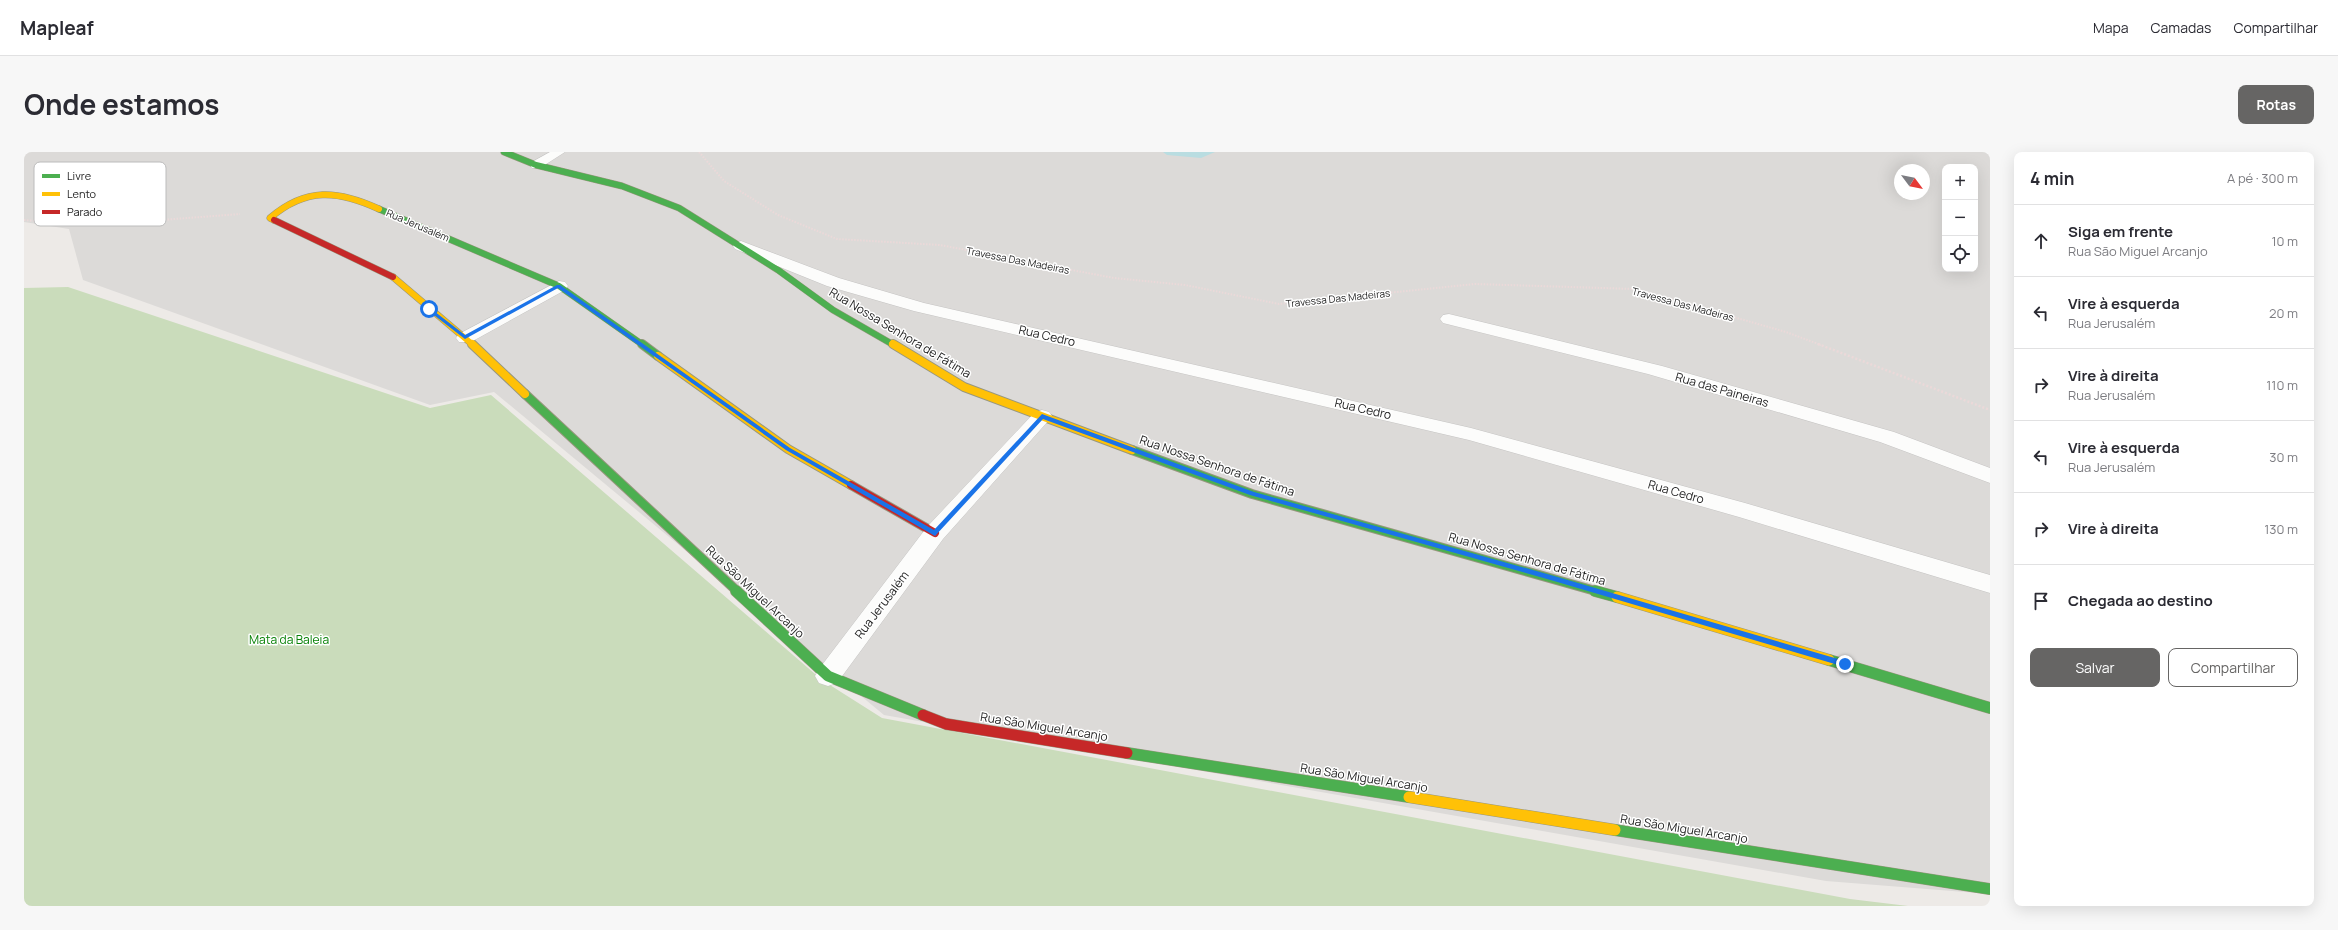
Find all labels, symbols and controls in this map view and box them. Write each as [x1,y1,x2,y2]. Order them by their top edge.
text: Mapleaf [20,15,94,41]
text: Mapa [2093,18,2129,37]
text: Camadas [2151,18,2211,37]
text: Compartilhar [2233,18,2318,37]
text: Onde estamos [24,85,219,123]
button: Rotas [2238,85,2314,124]
legend [34,162,166,226]
north arrow [1894,164,1930,200]
map controls [1942,164,1978,272]
button: + [1942,164,1978,200]
text: 4 min [2030,167,2074,190]
text: Livre [67,168,92,183]
text: A pé · 300 m [2227,169,2298,187]
text: Lento [67,186,97,201]
button: − [1942,200,1978,236]
text: Parado [67,204,103,219]
street label: Rua Jerusalém [384,205,452,245]
text: Siga em frente [2068,221,2173,242]
icon: ahead [2030,230,2052,252]
text: 10 m [2271,232,2298,250]
button: locate [1942,236,1978,272]
text: Rua São Miguel Arcanjo [2068,242,2208,260]
street label: Travessa Das Madeiras [965,243,1071,277]
street label: Rua Nossa Senhora de Fátima [826,283,974,382]
street label: Travessa Das Madeiras [1631,284,1735,324]
street label: Travessa Das Madeiras [1285,286,1391,310]
text: Vire à esquerda [2068,293,2180,314]
route start [420,300,438,318]
icon: left [2030,302,2052,324]
text: 20 m [2269,304,2298,322]
text: Rua Jerusalém [2068,314,2155,332]
street label: Rua Cedro [1017,321,1077,350]
text: Vire à direita [2068,365,2159,386]
street label: Rua das Paineiras [1673,368,1771,411]
icon: right [2030,374,2052,396]
text: 110 m [2266,376,2298,394]
text: Rua Jerusalém [2068,386,2155,404]
street label: Rua Cedro [1333,394,1393,423]
street label: Rua Nossa Senhora de Fátima [1137,431,1297,500]
text: Vire à esquerda [2068,437,2180,458]
icon: left [2030,446,2052,468]
text: 30 m [2269,448,2298,466]
text: Rua Jerusalém [2068,458,2155,476]
street label: Rua Cedro [1646,475,1706,508]
icon: right [2030,518,2052,540]
text: Vire à direita [2068,518,2159,539]
text: 130 m [2264,520,2298,538]
street label: Rua Nossa Senhora de Fátima [1447,528,1608,589]
street label: Rua São Miguel Arcanjo [702,541,808,642]
street label: Rua Jerusalém [851,567,913,642]
icon: arrive [2030,590,2052,612]
text: Chegada ao destino [2068,590,2213,611]
park label: Mata da Baleia [249,631,329,648]
button: Salvar [2030,648,2160,687]
button: Compartilhar [2168,648,2298,687]
route end [1836,655,1854,673]
street label: Rua São Miguel Arcanjo [979,708,1109,745]
street label: Rua São Miguel Arcanjo [1299,759,1429,796]
street label: Rua São Miguel Arcanjo [1619,810,1749,847]

